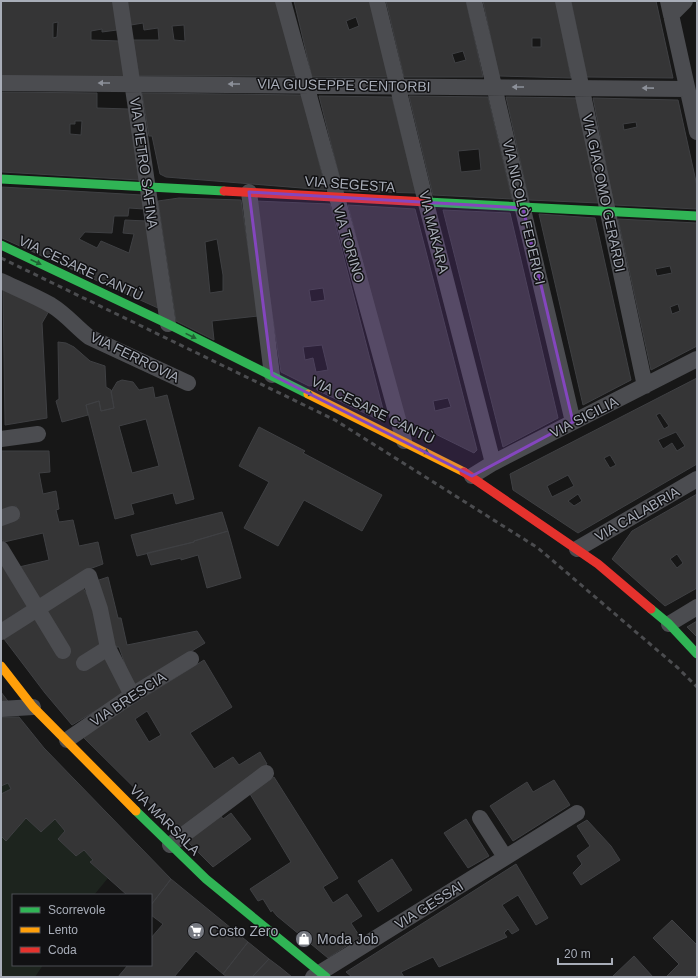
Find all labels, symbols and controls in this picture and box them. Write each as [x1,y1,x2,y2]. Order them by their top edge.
street label: VIA GIUSEPPE CENTORBI [257,75,431,95]
one-way arrow [97,80,110,86]
one-way arrow [227,81,240,87]
one-way arrow [511,84,524,90]
one-way arrow [641,85,654,91]
street label: VIA PIETRO SAFINA [127,96,161,230]
street label: VIA GIACOMO GERARDI [579,113,629,273]
street label: VIA NICOLÒ FEDERICI [499,138,549,286]
street label: VIA SEGESTA [304,173,396,195]
street label: VIA MAKARA [416,189,452,276]
street label: VIA TORINO [330,204,368,285]
street label: VIA CESARE CANTÙ [16,232,146,304]
one-way arrow [31,259,42,265]
street label: VIA FERROVIA [88,328,183,386]
one-way arrow [186,333,197,339]
street label: VIA CESARE CANTÙ [309,373,437,447]
one-way arrow [302,390,314,396]
street label: VIA SICILIA [547,393,621,441]
one-way arrow [419,448,430,454]
street label: VIA CALABRIA [592,483,683,545]
street label: VIA BRESCIA [87,668,169,729]
street label: VIA MARSALA [127,782,204,859]
street label: VIA GESSAI [392,878,466,932]
legend [12,894,152,966]
text: Scorrevole [48,903,106,917]
supermarket icon: Costo Zero [186,921,206,941]
text: Lento [48,923,78,937]
place label: Costo Zero [209,923,278,939]
shop icon: Moda Job [294,929,314,949]
place label: Moda Job [317,931,379,947]
scale bar [558,940,612,966]
text: Coda [48,943,77,957]
text: 20 m [564,947,591,961]

